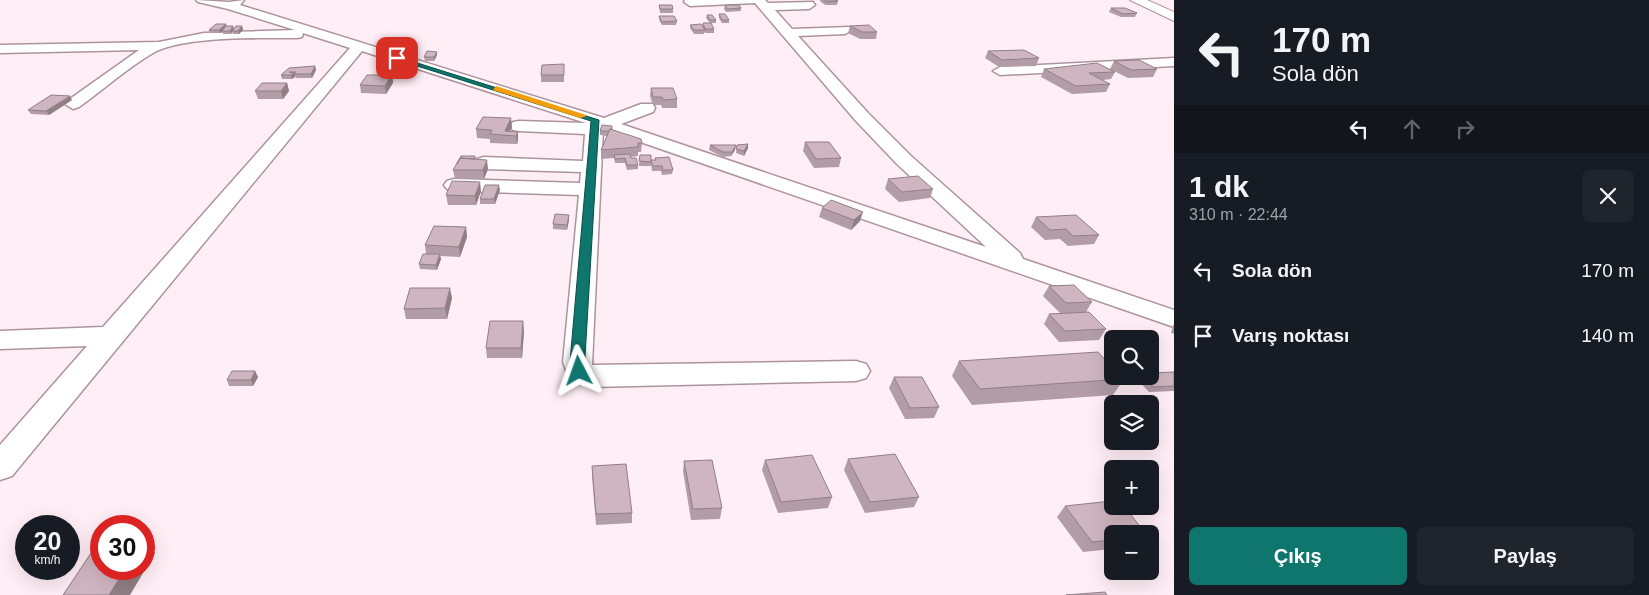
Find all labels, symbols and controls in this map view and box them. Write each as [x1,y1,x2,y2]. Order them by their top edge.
icon: left [1189,20,1254,85]
text: 170 m [1272,20,1371,59]
pin [376,37,418,79]
icon: arrive [383,44,411,72]
text: Sola dön [1272,61,1359,86]
icon: left [1345,115,1373,143]
icon: ahead [1398,115,1426,143]
icon: right [1451,115,1479,143]
text: 1 dk [1189,170,1249,203]
button: close [1582,170,1634,222]
text: 310 m · 22:44 [1189,206,1288,223]
icon: left [1189,257,1217,285]
text: Sola dön [1232,260,1312,281]
text: 170 m [1581,260,1634,281]
icon: arrive [1189,322,1217,350]
text: Varış noktası [1232,325,1349,346]
text: 140 m [1581,325,1634,346]
map controls [1104,330,1159,580]
button: search [1104,330,1159,385]
position arrow [552,344,604,396]
button: layers [1104,395,1159,450]
button: + [1104,460,1159,515]
speed limit sign: 30 [90,515,155,580]
button: − [1104,525,1159,580]
text: 20 [34,527,61,555]
button: Çıkış [1189,527,1407,585]
button: Paylaş [1417,527,1634,585]
text: km/h [34,553,61,567]

